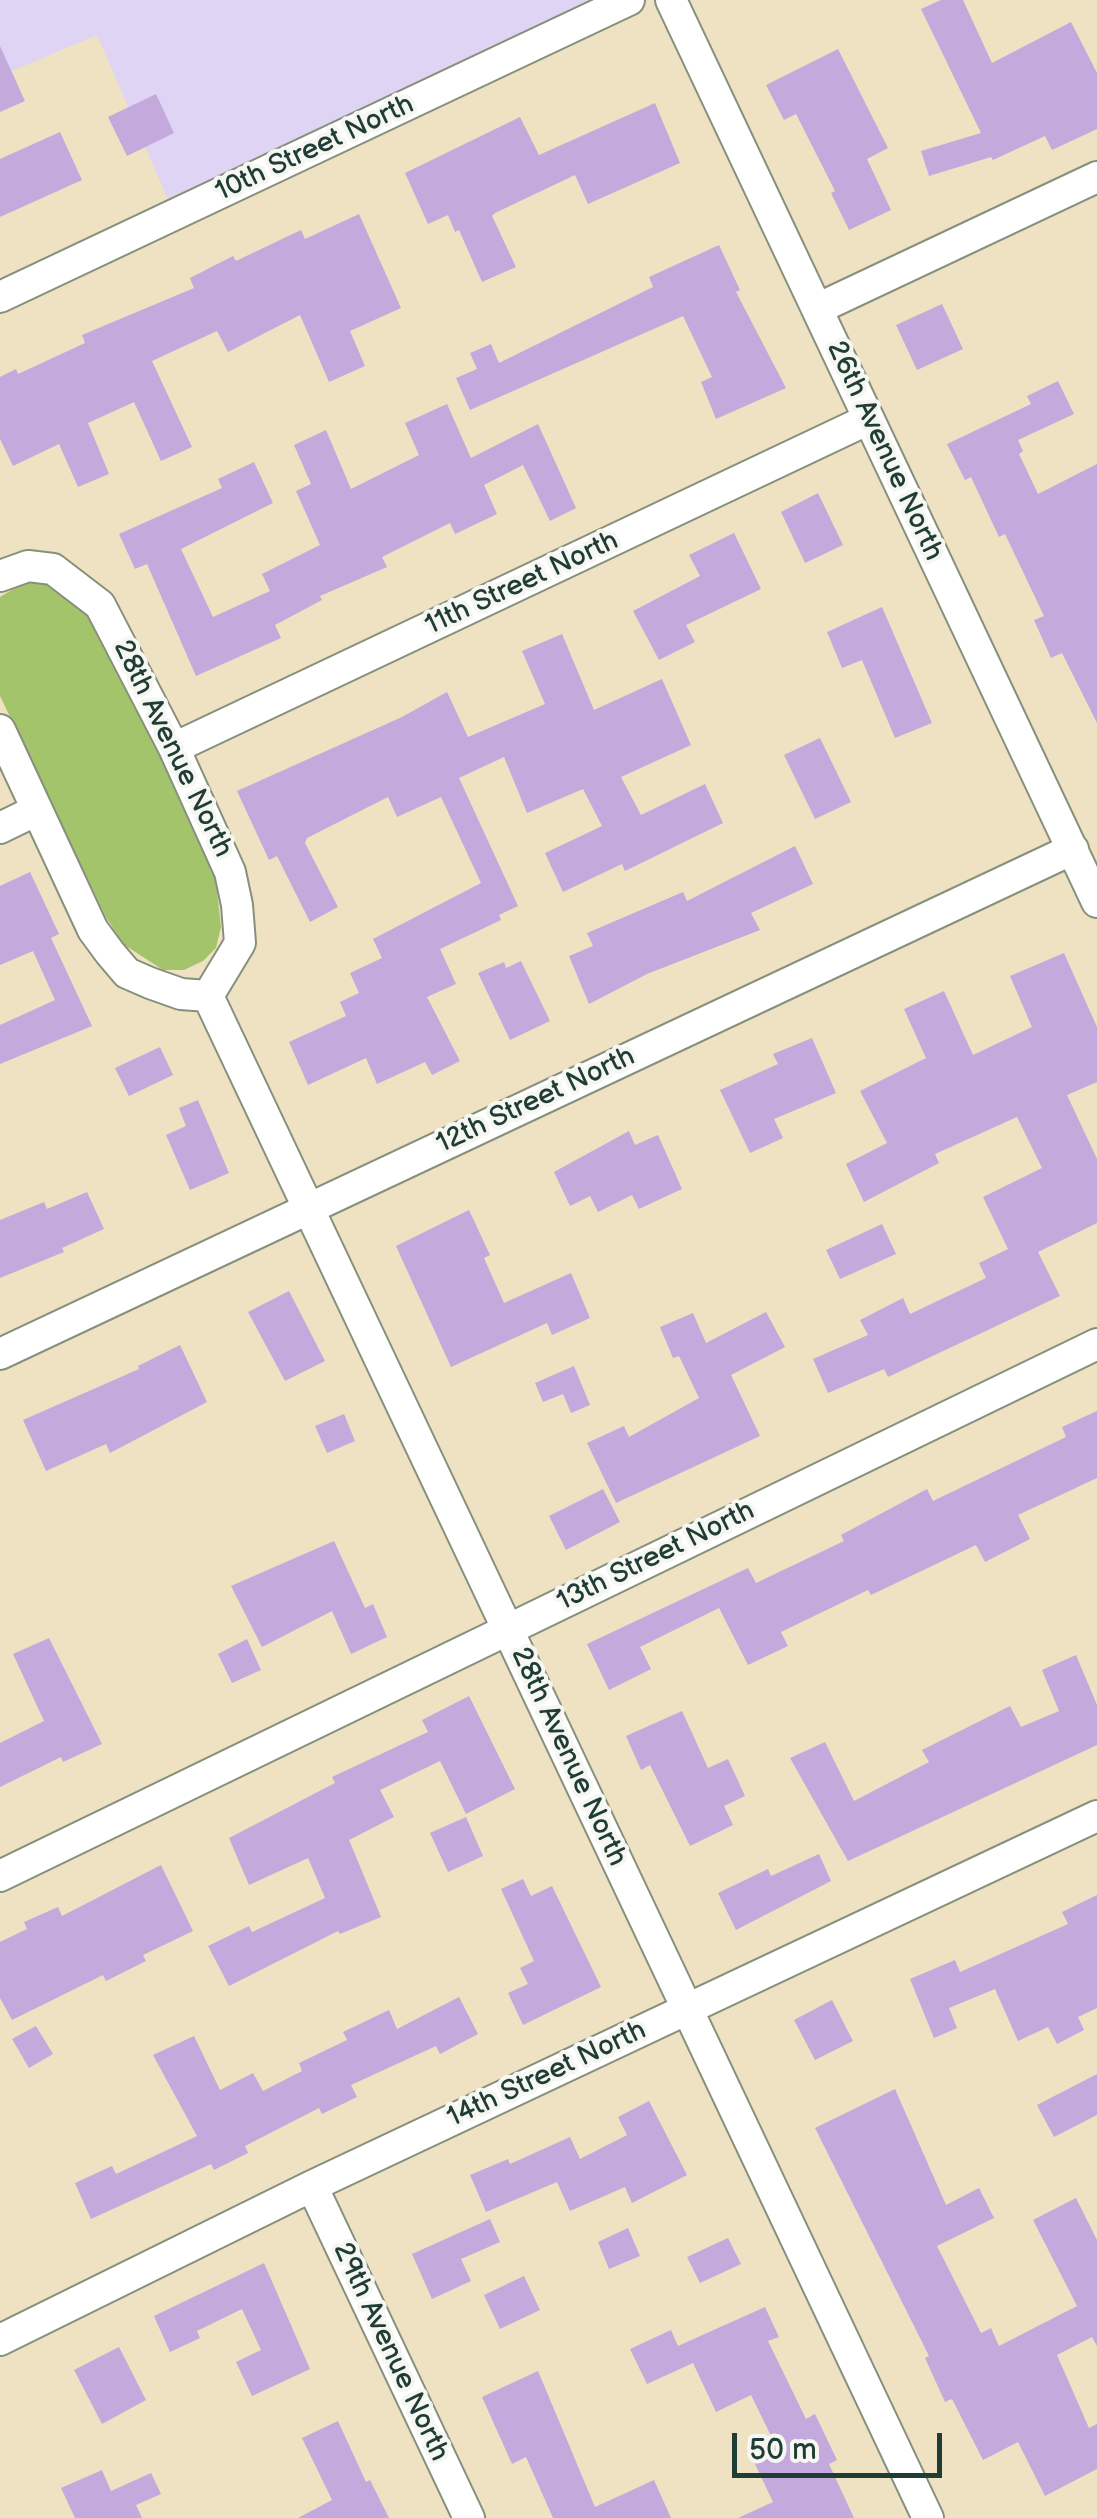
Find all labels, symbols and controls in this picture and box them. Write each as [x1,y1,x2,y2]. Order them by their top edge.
street label: 10th Street North [211,88,419,210]
street label: 26th Avenue North [818,336,950,566]
street label: 11th Street North [420,525,624,643]
street label: 28th Avenue North [105,635,239,863]
street label: 12th Street North [432,1040,640,1162]
street label: 13th Street North [552,1495,760,1619]
street label: 28th Avenue North [503,1642,633,1872]
street label: 14th Street North [442,2014,652,2136]
street label: 29th Avenue North [325,2237,455,2467]
scale bar [737,2413,947,2475]
text: 50 m [749,2432,817,2468]

